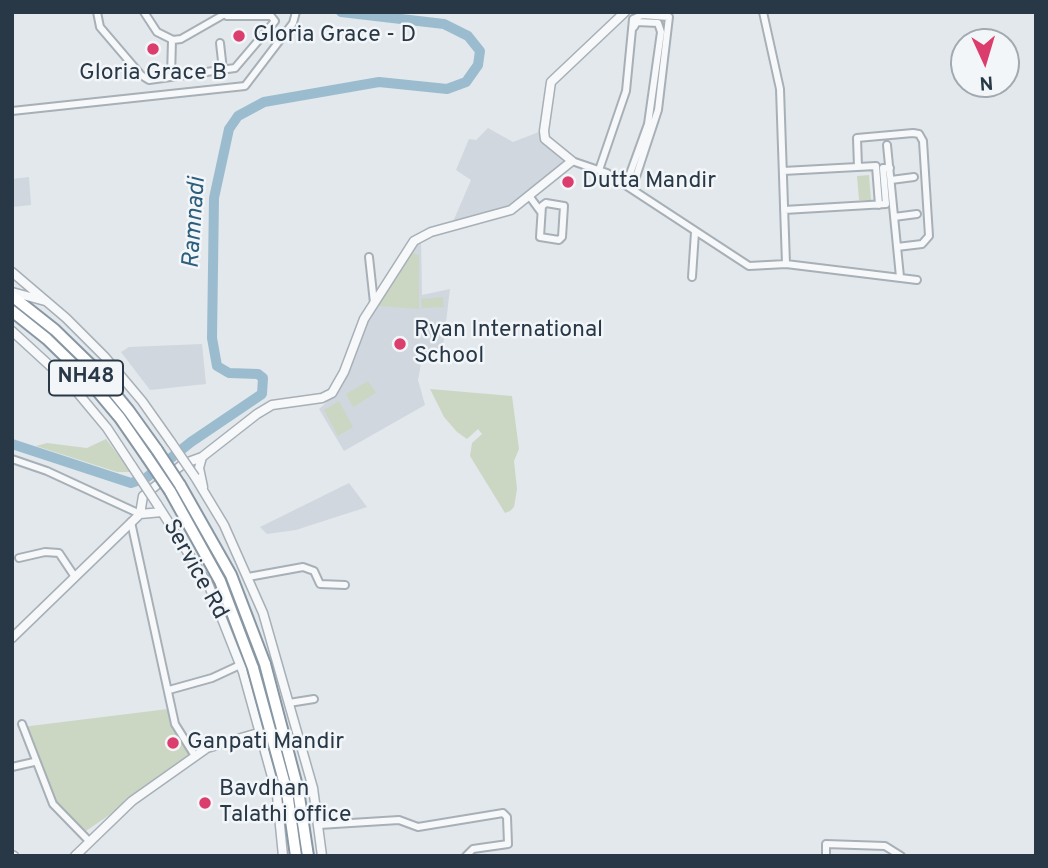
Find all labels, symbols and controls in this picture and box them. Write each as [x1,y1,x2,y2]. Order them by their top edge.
place label: Gloria Grace - D [253,22,416,50]
marker: Gloria Grace - D [231,28,247,44]
north arrow [950,28,1020,98]
marker: Gloria Grace B [145,41,161,57]
place label: Gloria Grace B [79,60,227,88]
text: N [979,70,994,94]
place label: Dutta Mandir [582,168,716,196]
marker: Dutta Mandir [560,174,576,190]
water label: Ramnadi [178,176,214,270]
place label: Ryan International School [414,317,603,371]
marker: Ryan International School [392,336,408,352]
road number: NH48 [49,360,123,396]
street label: Service Rd [155,515,233,625]
place label: Ganpati Mandir [187,729,344,757]
marker: Ganpati Mandir [165,735,181,751]
place label: Bavdhan Talathi office [219,776,351,830]
marker: Bavdhan Talathi office [197,795,213,811]

